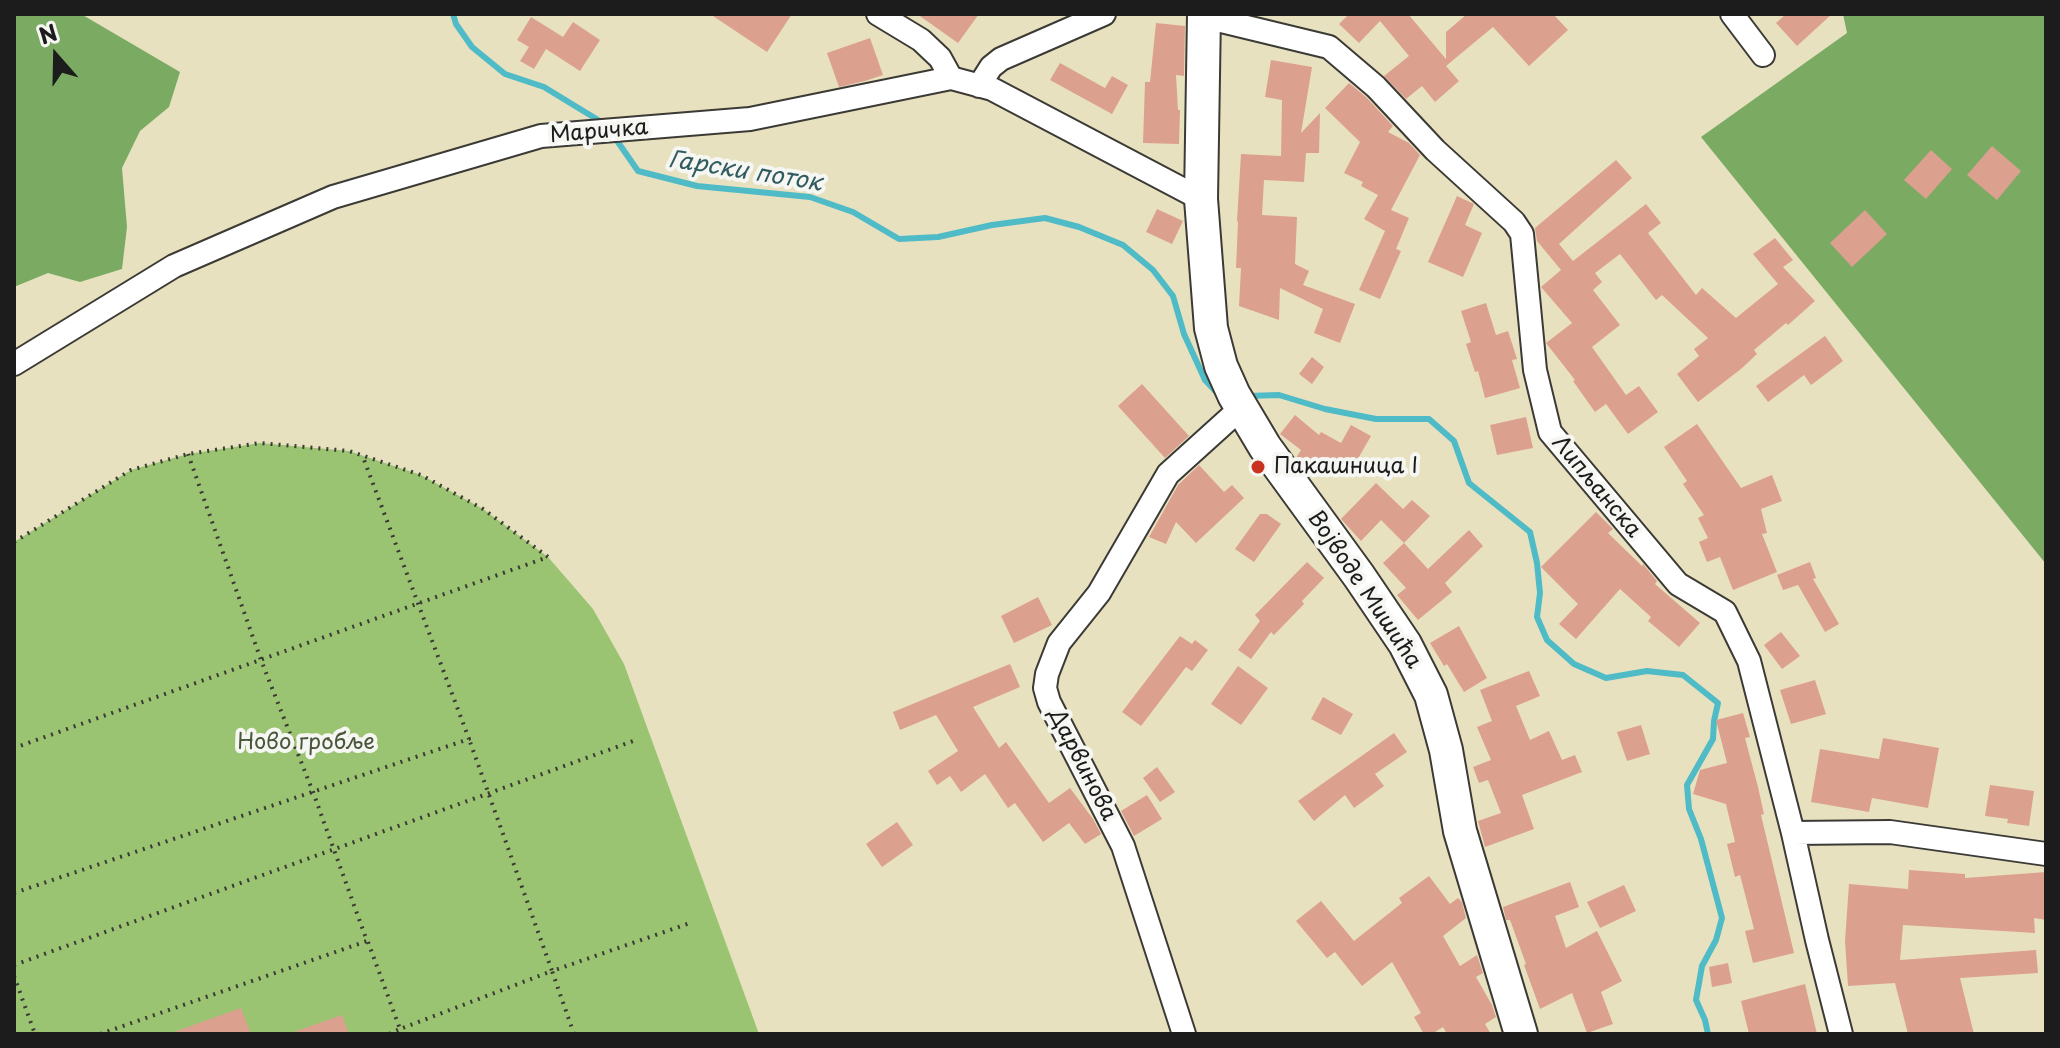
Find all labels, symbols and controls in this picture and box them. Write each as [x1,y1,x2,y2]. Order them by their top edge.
text: N [34,14,61,51]
north arrow [16,16,96,96]
street label: Маричка [549,115,649,149]
water label: Гарски поток [666,146,824,198]
street label: Липљанска [1546,431,1646,543]
place label: Пакашница I [1274,454,1418,480]
marker: Пакашница I [1249,458,1267,476]
street label: Војводе Мишића [1302,506,1426,674]
street label: Дарвинова [1042,705,1122,825]
park label: Ново гробље [237,730,375,756]

